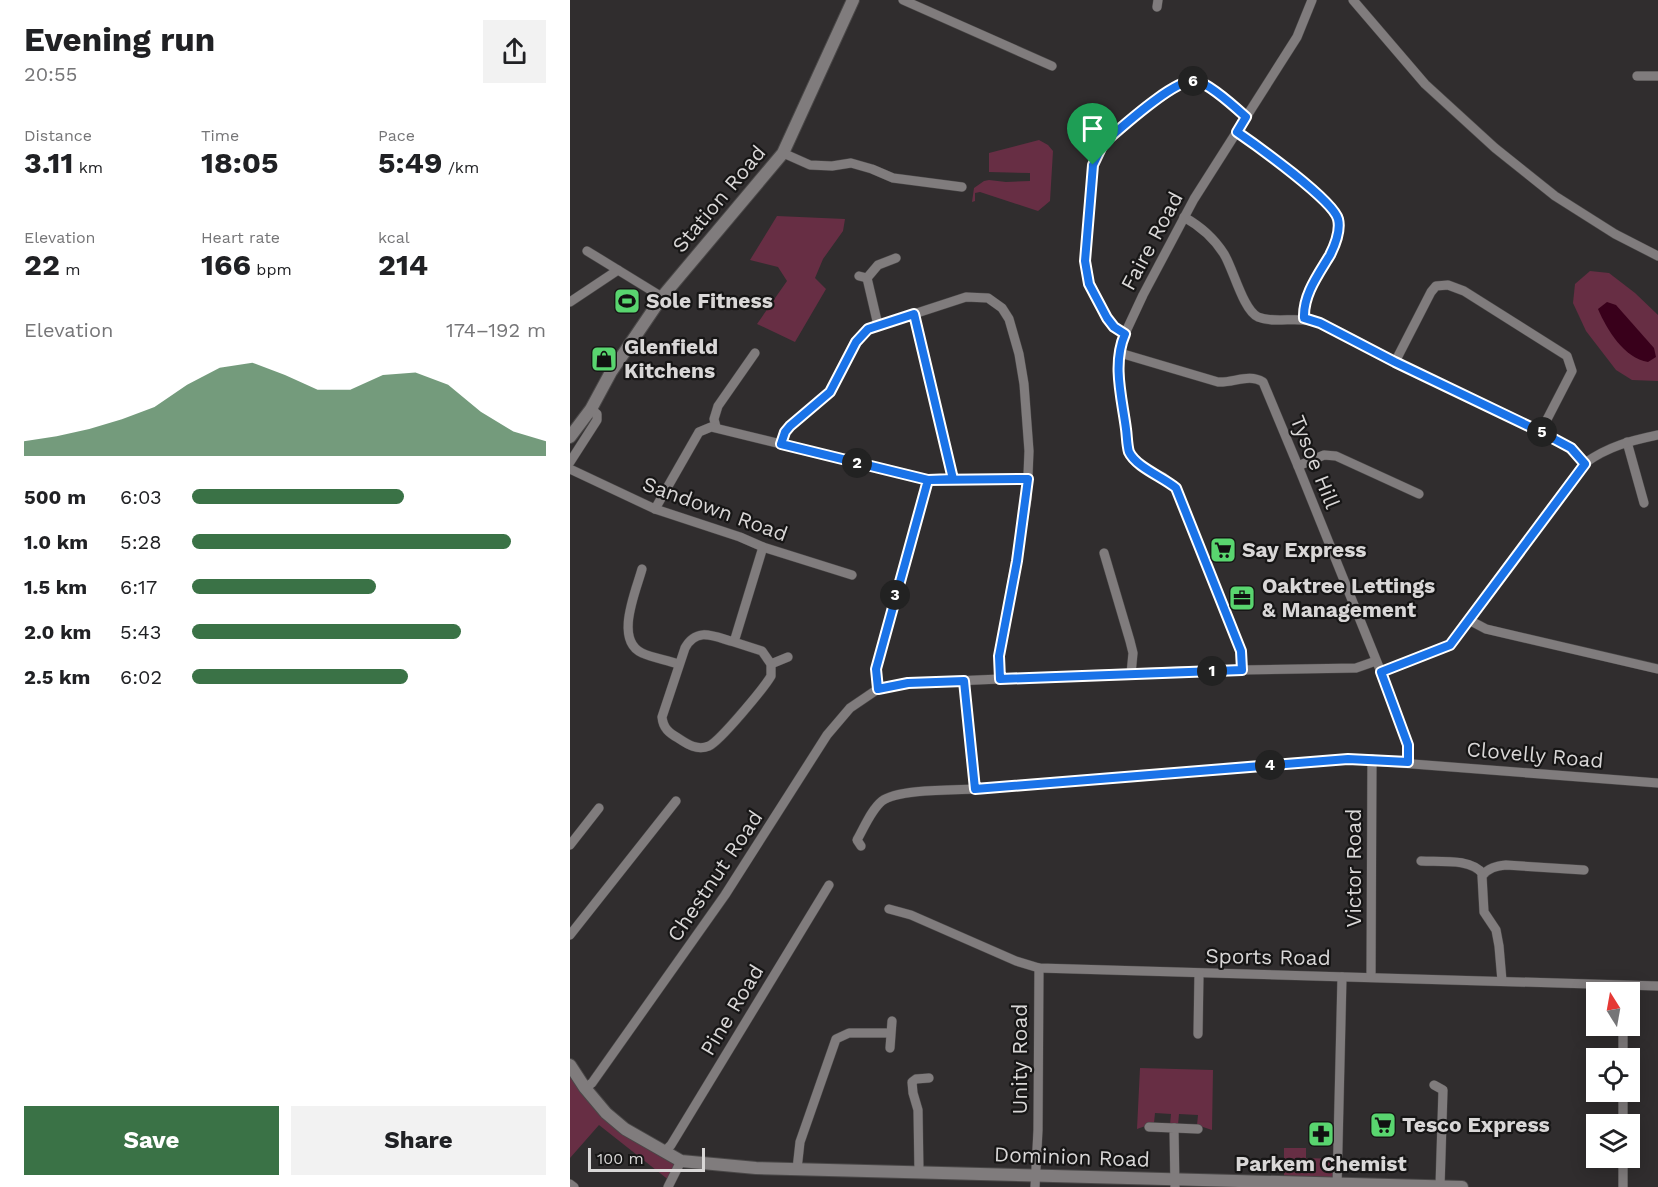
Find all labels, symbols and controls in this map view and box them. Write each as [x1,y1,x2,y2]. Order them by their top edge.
text: Evening run [24,20,215,59]
button: share [483,20,546,83]
text: 20:55 [24,62,77,86]
pin: 6 [1178,66,1208,96]
text: 6 [1188,71,1198,90]
pin [1067,103,1118,165]
icon: arrive [1076,112,1109,145]
text: Distance [24,126,92,145]
text: Time [201,126,239,145]
text: Pace [378,126,415,145]
street label: Station Road [667,140,771,257]
text: 3.11 [24,145,73,180]
text: 18:05 [201,145,278,180]
text: 5:49 [378,145,442,180]
text: km [73,158,103,177]
text: /km [442,158,479,177]
street label: Faire Road [1115,187,1188,294]
text: Elevation [24,228,95,247]
text: Heart rate [201,228,280,247]
text: kcal [378,228,410,247]
text: 22 [24,247,60,282]
text: 166 [201,247,251,282]
text: 214 [378,247,428,282]
text: m [60,260,80,279]
text: bpm [251,260,292,279]
sports icon: Sole Fitness [612,286,642,316]
place label: Sole Fitness [646,288,773,313]
text: Elevation [24,318,113,342]
text: 174–192 m [446,318,546,342]
place label: Glenfield Kitchens [624,334,718,383]
shop icon: Glenfield Kitchens [589,344,619,374]
street label: Tysoe Hill [1285,412,1346,513]
pin: 5 [1527,417,1557,447]
text: 5 [1537,422,1547,441]
pin: 2 [842,448,872,478]
text: 2 [852,453,862,472]
street label: Sandown Road [639,471,791,546]
text: 500 m [24,485,86,509]
text: 6:03 [120,485,162,509]
text: 1.0 km [24,530,88,554]
text: 5:28 [120,530,162,554]
supermarket icon: Say Express [1208,535,1238,565]
place label: Say Express [1242,537,1367,562]
place label: Oaktree Lettings & Management [1262,573,1435,622]
text: 1.5 km [24,575,87,599]
text: 6:17 [120,575,157,599]
pin: 3 [880,580,910,610]
office icon: Oaktree Lettings & Management [1227,583,1257,613]
text: 3 [890,585,900,604]
text: 2.0 km [24,620,91,644]
text: 5:43 [120,620,161,644]
pin: 1 [1197,656,1227,686]
text: 1 [1209,661,1215,680]
text: 2.5 km [24,665,90,689]
text: 6:02 [120,665,162,689]
street label: Clovelly Road [1465,736,1605,773]
pin: 4 [1255,750,1285,780]
text: 4 [1265,755,1275,774]
street label: Chestnut Road [662,805,768,946]
street label: Victor Road [1341,809,1366,927]
street label: Sports Road [1205,943,1331,970]
street label: Pine Road [695,960,769,1060]
north arrow [1586,982,1640,1036]
map controls [1586,982,1640,1168]
street label: Unity Road [1007,1004,1032,1114]
button: locate [1586,1048,1640,1102]
button: Save [24,1106,279,1175]
button: Share [291,1106,546,1175]
supermarket icon: Tesco Express [1368,1110,1398,1140]
place label: Tesco Express [1402,1112,1550,1137]
button: layers [1586,1114,1640,1168]
pharmacy icon: Parkem Chemist [1306,1119,1336,1149]
street label: Dominion Road [994,1141,1150,1172]
scale bar [588,1145,705,1172]
text: 100 m [597,1149,644,1168]
place label: Parkem Chemist [1235,1151,1407,1176]

